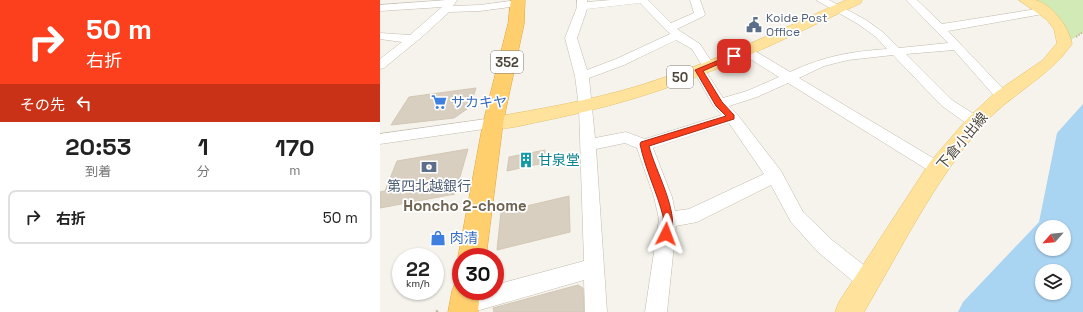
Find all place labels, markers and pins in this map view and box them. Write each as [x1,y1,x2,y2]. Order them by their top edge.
place label: Koide Post Office [766,10,828,40]
public building icon: Koide Post Office [745,16,763,34]
pin [717,39,751,73]
supermarket icon: サカキヤ [430,93,448,111]
place label: サカキヤ [451,93,507,111]
building icon: 甘泉堂 [517,151,535,169]
place label: 甘泉堂 [538,151,580,169]
bank icon: 第四北越銀行 [420,158,438,176]
place label: 第四北越銀行 [387,177,471,195]
shop icon: 肉清 [429,229,447,247]
place label: 肉清 [450,229,478,247]

